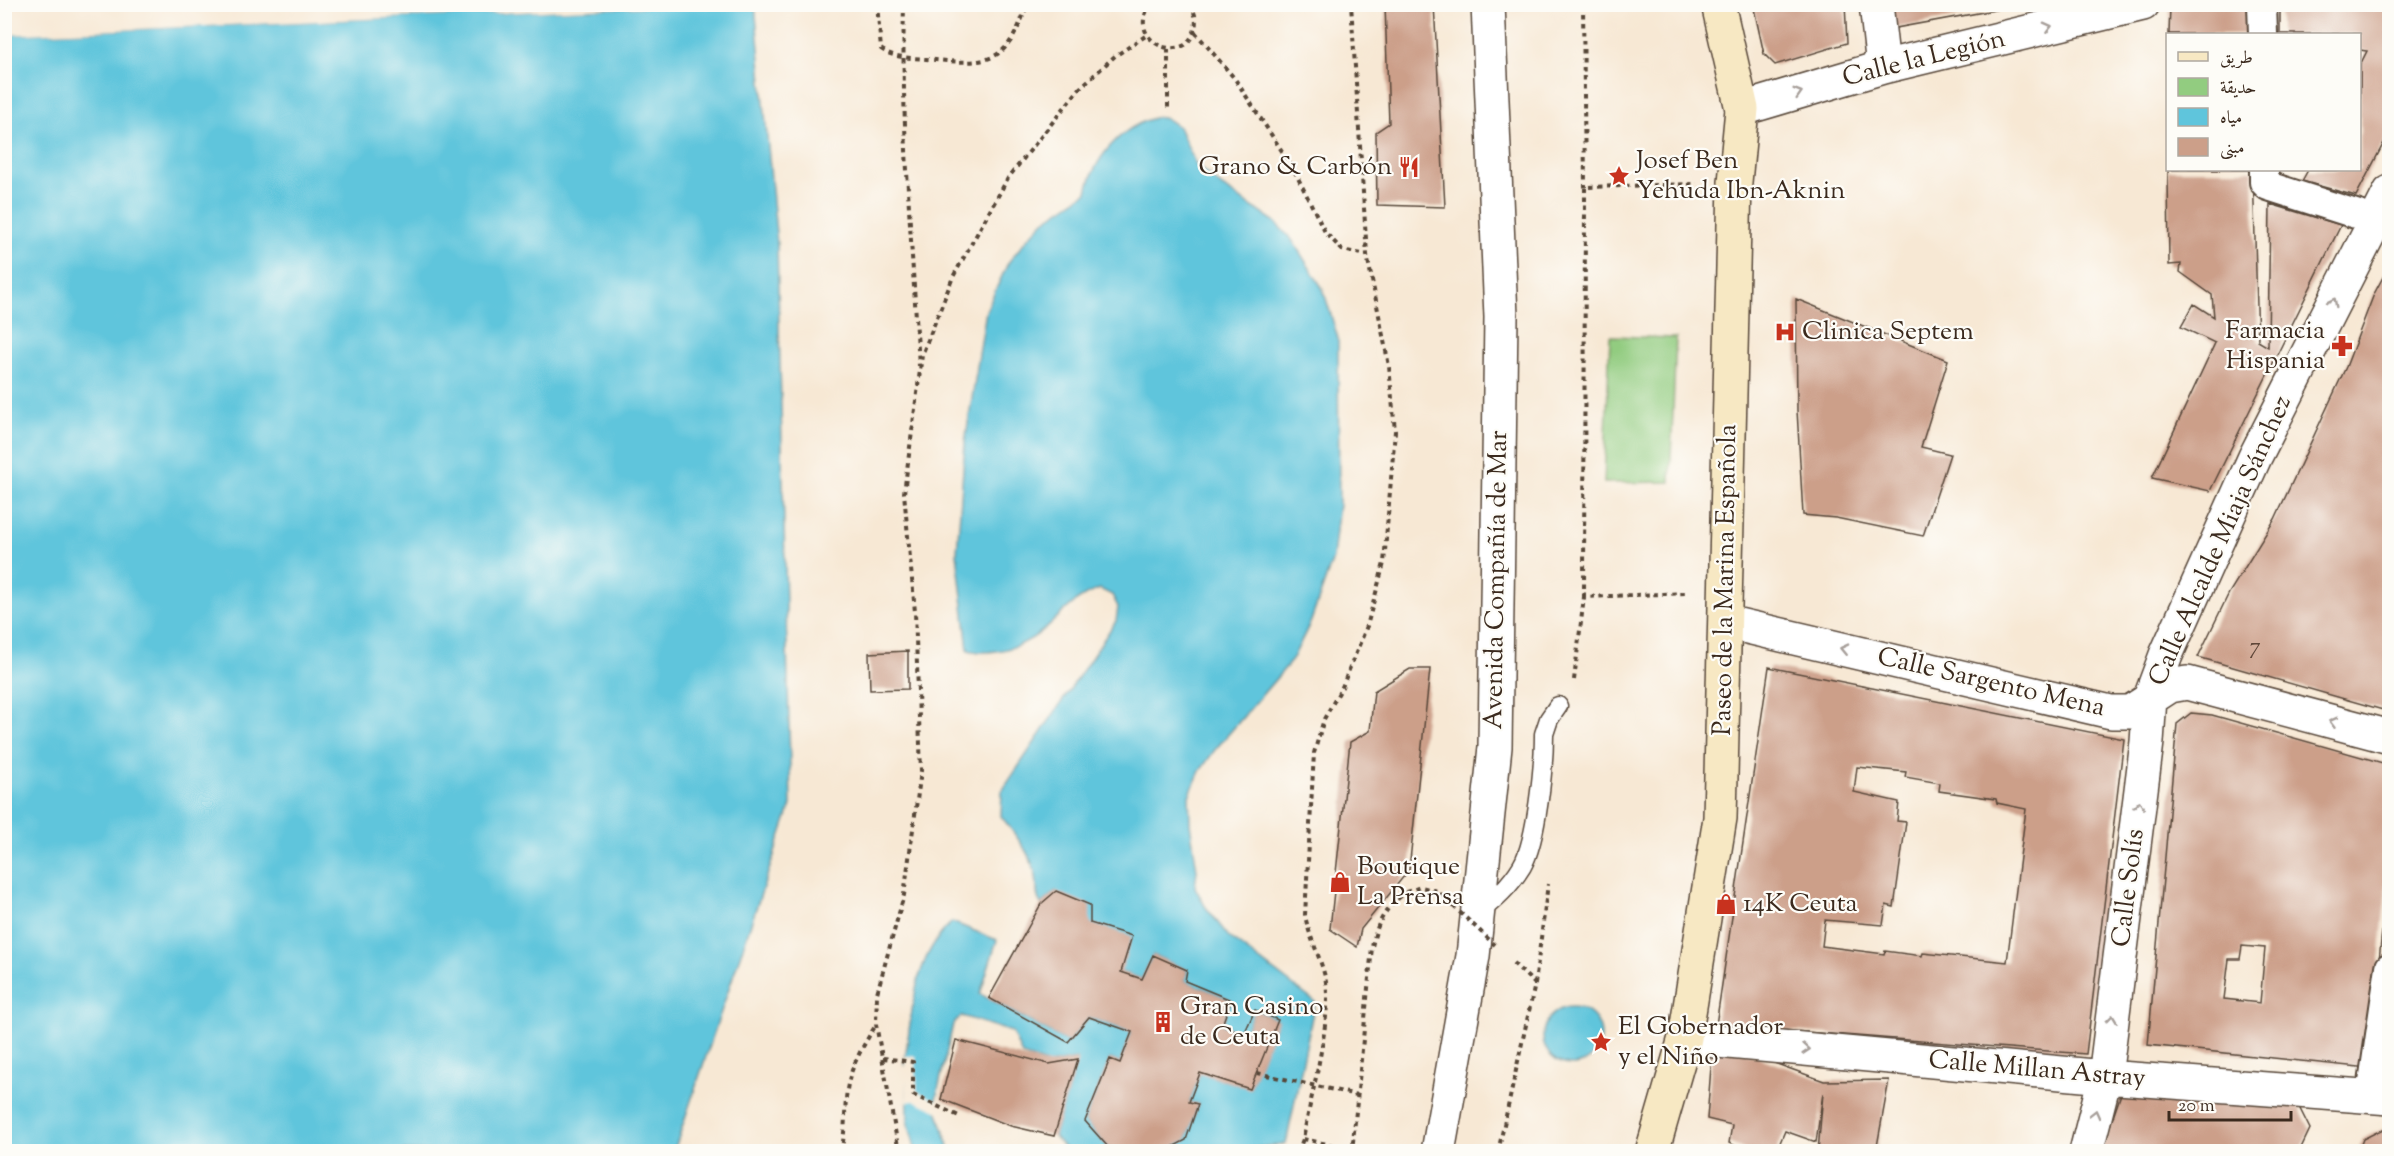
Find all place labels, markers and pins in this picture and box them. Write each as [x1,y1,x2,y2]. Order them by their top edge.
place label: Josef Ben Yehuda Ibn-Aknin [1634,143,1845,210]
place label: Grano & Carbón [1198,149,1392,186]
restaurant icon: Grano & Carbón [1397,155,1421,179]
place icon: Josef Ben Yehuda Ibn-Aknin [1607,164,1631,188]
place label: Farmacia Hispania [2225,313,2325,380]
place label: Clinica Septem [1802,314,1974,351]
hospital icon: Clinica Septem [1773,320,1797,344]
pharmacy icon: Farmacia Hispania [2330,334,2354,358]
place label: Boutique La Prensa [1357,849,1464,916]
shop icon: Boutique La Prensa [1328,870,1352,894]
place label: 14K Ceuta [1743,886,1858,923]
shop icon: 14K Ceuta [1714,892,1738,916]
place label: Gran Casino de Ceuta [1180,989,1323,1056]
place label: El Gobernador y el Niño [1618,1009,1783,1076]
building icon: Gran Casino de Ceuta [1151,1010,1175,1034]
place icon: El Gobernador y el Niño [1589,1030,1613,1054]

